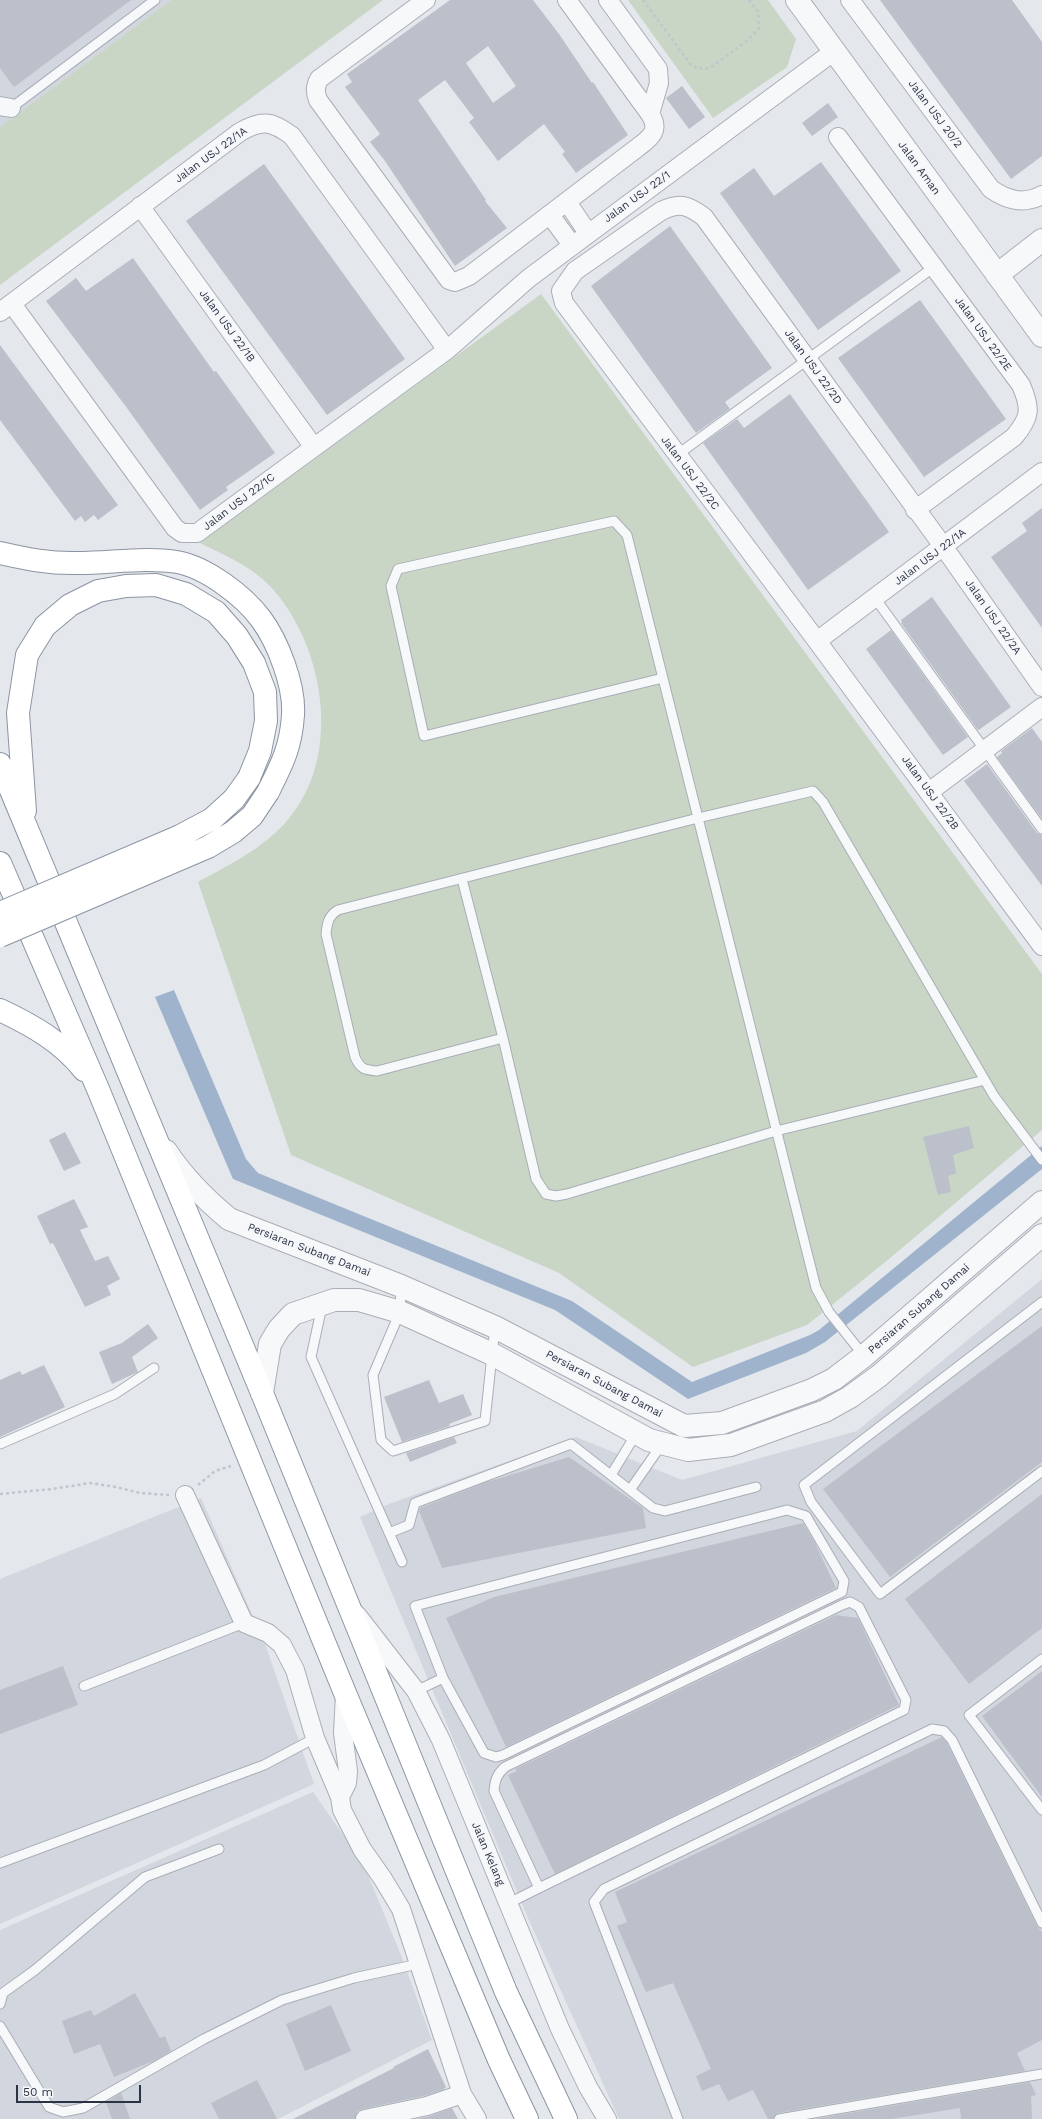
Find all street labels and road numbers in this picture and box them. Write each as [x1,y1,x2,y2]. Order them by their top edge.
street label: Jalan USJ 20/2 [905,77,965,151]
street label: Jalan USJ 22/1A [172,124,250,186]
street label: Jalan Aman [895,139,943,197]
street label: Jalan USJ 22/1 [601,168,673,226]
street label: Jalan USJ 22/1B [196,287,258,365]
street label: Jalan USJ 22/2E [952,294,1014,374]
street label: Jalan USJ 22/2D [781,327,845,407]
street label: Jalan USJ 22/2C [658,434,722,512]
street label: Jalan USJ 22/1C [200,471,278,533]
street label: Jalan USJ 22/1A [892,526,968,588]
street label: Jalan USJ 22/2A [962,577,1024,657]
street label: Jalan USJ 22/2B [899,753,961,833]
street label: Persiaran Subang Damai [246,1220,372,1280]
street label: Persiaran Subang Damai [865,1261,973,1357]
street label: Persiaran Subang Damai [543,1348,665,1420]
street label: Jalan Kelang [469,1820,507,1888]

